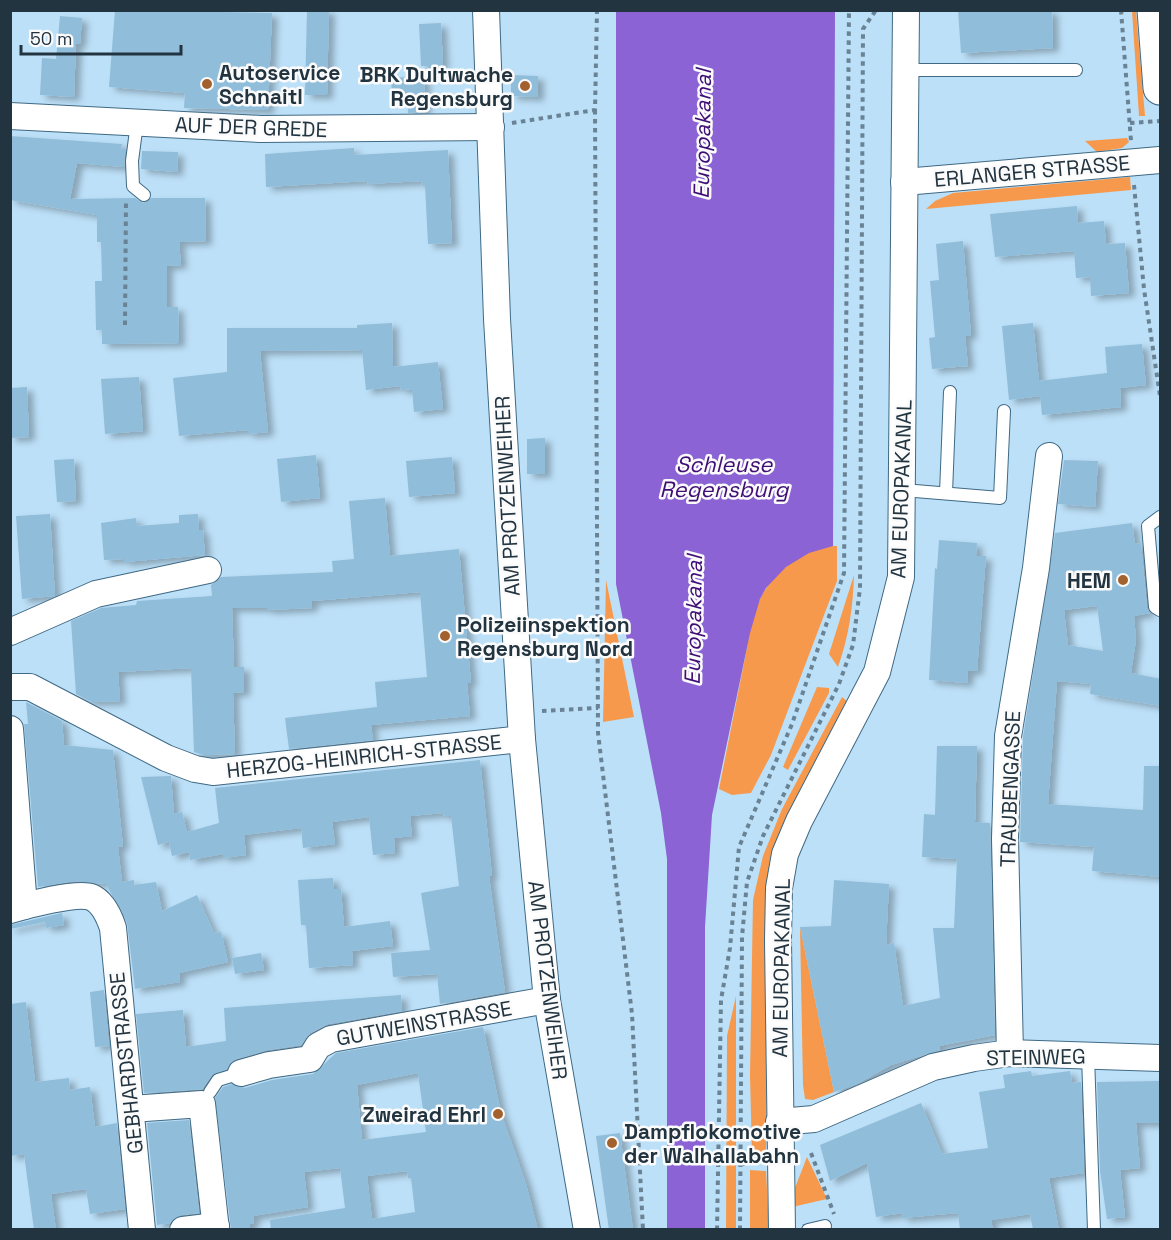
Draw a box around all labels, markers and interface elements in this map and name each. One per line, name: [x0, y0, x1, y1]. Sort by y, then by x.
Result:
scale bar: [21, 18, 182, 56]
text: 50 m: [30, 27, 72, 50]
place label: Autoservice Schnaitl: [219, 59, 340, 110]
place label: BRK Dultwache Regensburg: [359, 61, 513, 112]
water label: Europakanal: [687, 66, 717, 199]
marker: Autoservice Schnaitl: [200, 77, 214, 91]
marker: BRK Dultwache Regensburg: [518, 79, 532, 93]
street label: AUF DER GREDE: [174, 111, 328, 143]
street label: ERLANGER STRASSE: [933, 149, 1131, 193]
street label: AM PROTZENWEIHER: [488, 395, 526, 597]
street label: AM EUROPAKANAL: [884, 399, 918, 579]
water label: Schleuse Regensburg: [660, 450, 789, 503]
water label: Europakanal: [678, 552, 708, 685]
place label: HEM: [1067, 567, 1111, 594]
marker: HEM: [1116, 573, 1130, 587]
place label: Polizeiinspektion Regensburg Nord: [457, 611, 633, 662]
marker: Polizeiinspektion Regensburg Nord: [438, 629, 452, 643]
street label: TRAUBENGASSE: [994, 710, 1026, 868]
street label: HERZOG-HEINRICH-STRASSE: [225, 728, 503, 784]
street label: AM EUROPAKANAL: [766, 878, 796, 1058]
street label: AM PROTZENWEIHER: [522, 879, 574, 1081]
street label: GEBHARDSTRASSE: [103, 971, 149, 1155]
street label: GUTWEINSTRASSE: [334, 994, 514, 1052]
street label: STEINWEG: [986, 1043, 1086, 1071]
place label: Zweirad Ehrl: [363, 1101, 486, 1128]
marker: Zweirad Ehrl: [491, 1107, 505, 1121]
place label: Dampflokomotive der Walhallabahn: [624, 1118, 801, 1169]
marker: Dampflokomotive der Walhallabahn: [605, 1136, 619, 1150]

